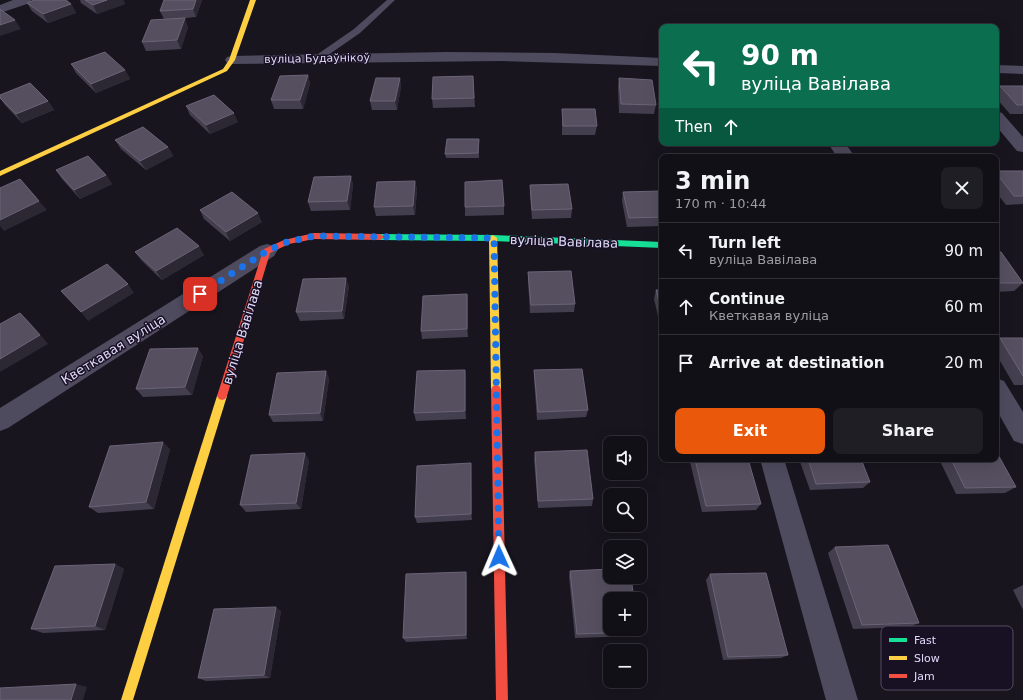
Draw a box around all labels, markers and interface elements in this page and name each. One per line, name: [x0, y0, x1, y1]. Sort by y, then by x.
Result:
text: 90 m: [741, 39, 819, 72]
icon: left: [675, 40, 727, 92]
street label: вуліца Будаўнікоў: [264, 51, 371, 66]
text: вуліца Вавілава: [741, 73, 891, 94]
icon: ahead: [720, 116, 742, 138]
text: Then: [675, 118, 712, 136]
text: 3 min: [675, 167, 750, 195]
button: close: [941, 167, 983, 209]
text: 170 m · 10:44: [675, 196, 766, 211]
street label: вуліца Вавілава: [510, 232, 618, 251]
text: Turn left: [709, 234, 781, 252]
icon: left: [675, 240, 697, 262]
text: 90 m: [945, 242, 983, 260]
text: вуліца Вавілава: [709, 252, 817, 267]
pin: [183, 277, 217, 311]
street label: вуліца Вавілава: [219, 278, 265, 386]
icon: arrive: [189, 283, 211, 305]
text: Continue: [709, 290, 785, 308]
icon: ahead: [675, 296, 697, 318]
text: 60 m: [945, 298, 983, 316]
text: Кветкавая вуліца: [709, 308, 829, 323]
street label: Кветкавая вуліца: [58, 311, 168, 388]
icon: arrive: [675, 352, 697, 374]
text: Arrive at destination: [709, 354, 884, 372]
text: 20 m: [945, 354, 983, 372]
button: Exit: [675, 408, 825, 454]
button: Share: [833, 408, 983, 454]
map controls: [603, 436, 647, 688]
button: sound: [603, 436, 647, 480]
button: search: [603, 488, 647, 532]
position arrow: [478, 536, 520, 578]
button: layers: [603, 540, 647, 584]
button: +: [603, 592, 647, 636]
legend: [881, 626, 1013, 690]
text: Fast: [914, 634, 937, 647]
button: −: [603, 644, 647, 688]
text: Slow: [914, 652, 940, 665]
text: Jam: [913, 670, 935, 683]

